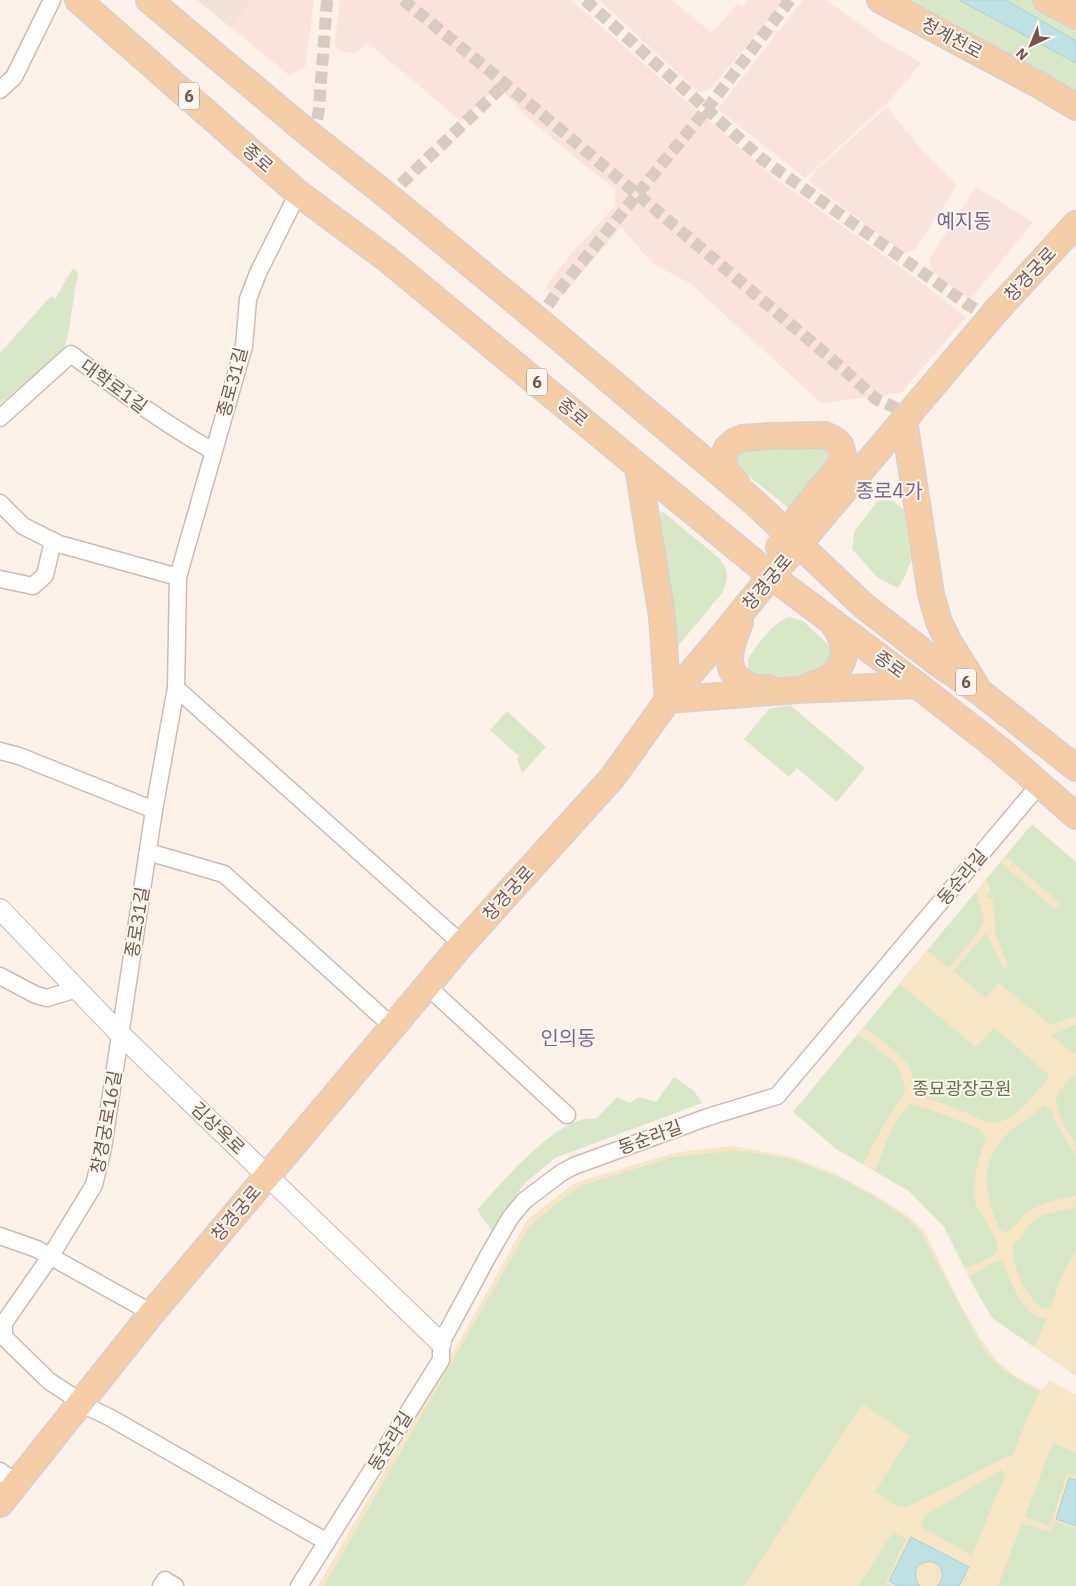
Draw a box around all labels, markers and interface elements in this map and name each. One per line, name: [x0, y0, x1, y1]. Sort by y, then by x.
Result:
street label: 청계천로: [917, 12, 987, 64]
north arrow: [1006, 20, 1056, 70]
text: N: [1012, 44, 1032, 64]
road number: 6: [179, 82, 199, 110]
street label: 종로: [238, 138, 278, 178]
district label: 예지동: [936, 207, 992, 234]
street label: 창경궁로: [999, 242, 1061, 306]
street label: 종로31길: [212, 345, 252, 419]
street label: 대학로1길: [76, 354, 152, 418]
road number: 6: [527, 368, 547, 396]
street label: 종로: [553, 393, 593, 431]
district label: 종로4가: [855, 477, 923, 504]
street label: 창경궁로: [737, 549, 797, 615]
street label: 종로: [870, 645, 910, 683]
road number: 6: [956, 669, 976, 696]
street label: 동순라길: [932, 844, 992, 910]
street label: 창경궁로: [477, 861, 539, 925]
street label: 종로31길: [120, 885, 154, 959]
district label: 인의동: [540, 1024, 596, 1051]
street label: 창경궁로16길: [86, 1069, 126, 1175]
park label: 종묘광장공원: [912, 1077, 1012, 1100]
street label: 김상옥로: [186, 1097, 250, 1159]
street label: 동순라길: [615, 1115, 685, 1159]
street label: 창경궁로: [206, 1180, 266, 1246]
street label: 동순라길: [363, 1407, 417, 1475]

